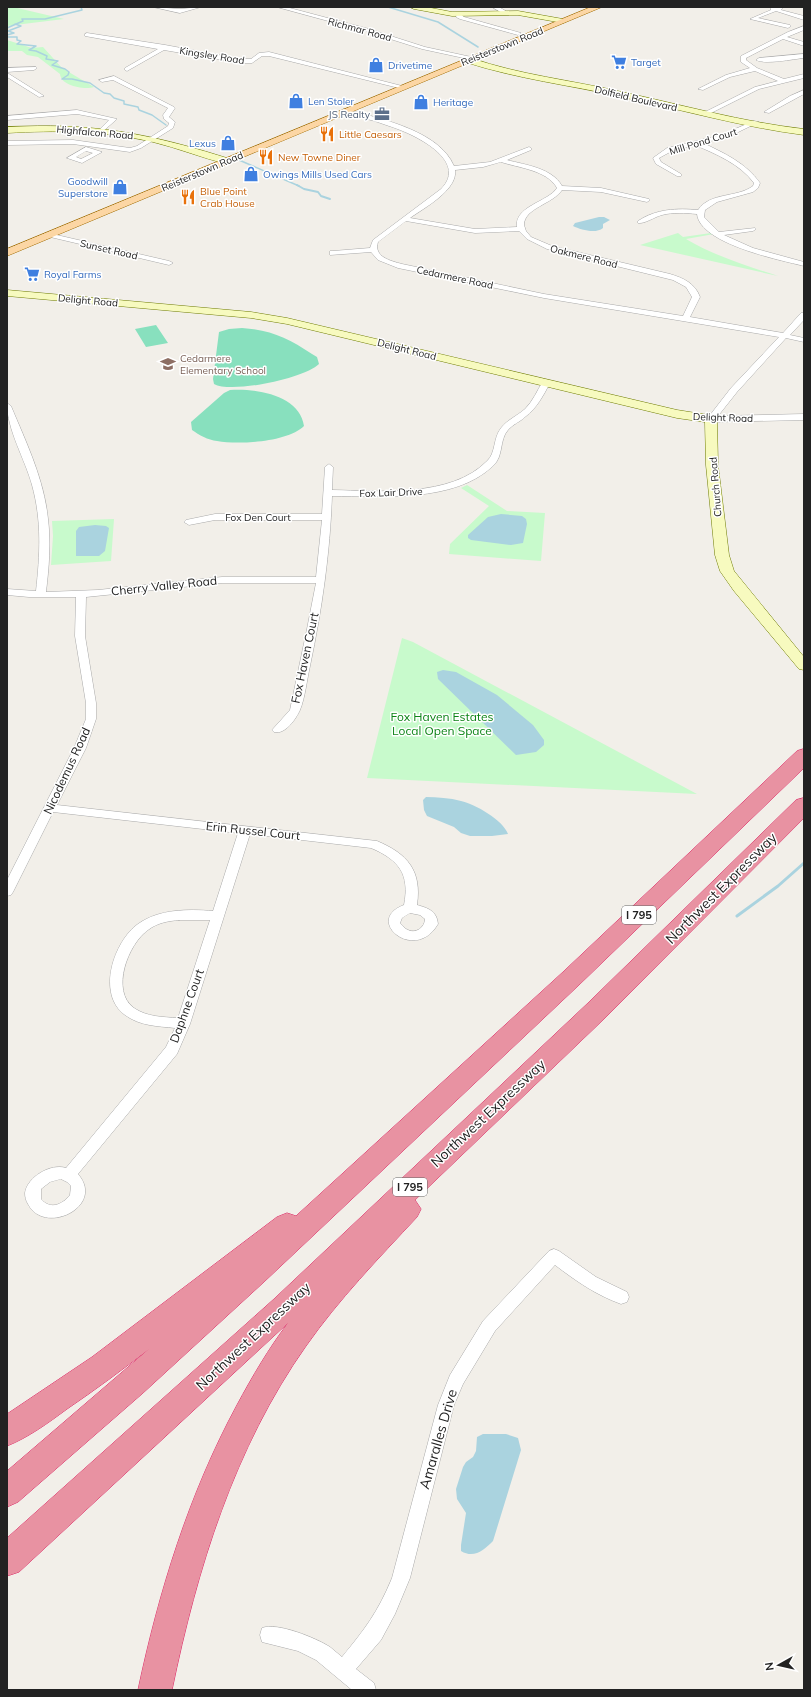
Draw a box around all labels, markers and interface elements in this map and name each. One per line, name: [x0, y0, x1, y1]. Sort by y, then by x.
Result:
street label: Richmar Road: [326, 15, 393, 44]
street label: Reisterstown Road: [459, 24, 545, 69]
street label: Kingsley Road: [178, 44, 245, 67]
supermarket icon: Target: [610, 53, 628, 71]
shop icon: Drivetime: [367, 56, 385, 74]
place label: Target: [631, 56, 661, 69]
place label: Drivetime: [388, 59, 432, 72]
street label: Dolfield Boulevard: [593, 83, 679, 114]
shop icon: Len Stoler: [287, 92, 305, 110]
shop icon: Heritage: [412, 93, 430, 111]
place label: Len Stoler: [308, 95, 355, 108]
place label: Heritage: [433, 96, 473, 109]
office icon: JS Realty: [373, 105, 391, 123]
place label: JS Realty: [328, 108, 371, 121]
street label: Highfalcon Road: [56, 123, 134, 142]
restaurant icon: Little Caesars: [318, 125, 336, 143]
street label: Mill Pond Court: [668, 125, 739, 158]
place label: Little Caesars: [339, 128, 402, 141]
shop icon: Lexus: [219, 134, 237, 152]
place label: Lexus: [189, 137, 216, 150]
street label: Reisterstown Road: [159, 148, 245, 195]
restaurant icon: New Towne Diner: [257, 148, 275, 166]
place label: New Towne Diner: [278, 151, 361, 164]
shop icon: Owings Mills Used Cars: [242, 165, 260, 183]
place label: Owings Mills Used Cars: [263, 168, 372, 181]
place label: Goodwill Superstore: [58, 175, 108, 200]
shop icon: Goodwill Superstore: [111, 178, 129, 196]
place label: Blue Point Crab House: [200, 185, 255, 210]
restaurant icon: Blue Point Crab House: [179, 188, 197, 206]
street label: Sunset Road: [79, 237, 139, 262]
street label: Oakmere Road: [549, 242, 619, 271]
street label: Cedarmere Road: [415, 263, 494, 292]
supermarket icon: Royal Farms: [23, 265, 41, 283]
place label: Royal Farms: [44, 268, 101, 281]
street label: Delight Road: [57, 291, 119, 310]
street label: Delight Road: [376, 336, 438, 363]
place label: Cedarmere Elementary School: [180, 352, 266, 377]
school or university icon: Cedarmere Elementary School: [159, 355, 177, 373]
street label: Delight Road: [693, 410, 753, 425]
street label: Church Road: [706, 457, 725, 517]
street label: Fox Lair Drive: [359, 485, 423, 500]
street label: Fox Den Court: [225, 511, 291, 524]
street label: Cherry Valley Road: [110, 572, 218, 599]
street label: Fox Haven Court: [288, 611, 321, 705]
park label: Fox Haven Estates Local Open Space: [391, 709, 494, 738]
street label: Nicodemus Road: [40, 725, 93, 817]
street label: Erin Russel Court: [205, 818, 301, 843]
street label: Northwest Expressway: [661, 828, 781, 948]
road number: I 795: [622, 906, 656, 924]
street label: Daphne Court: [166, 967, 207, 1045]
street label: Northwest Expressway: [427, 1055, 550, 1171]
road number: I 795: [393, 1178, 427, 1196]
street label: Northwest Expressway: [192, 1278, 315, 1394]
street label: Amaralles Drive: [415, 1387, 461, 1491]
north arrow: [759, 1645, 799, 1685]
text: N: [762, 1661, 777, 1671]

